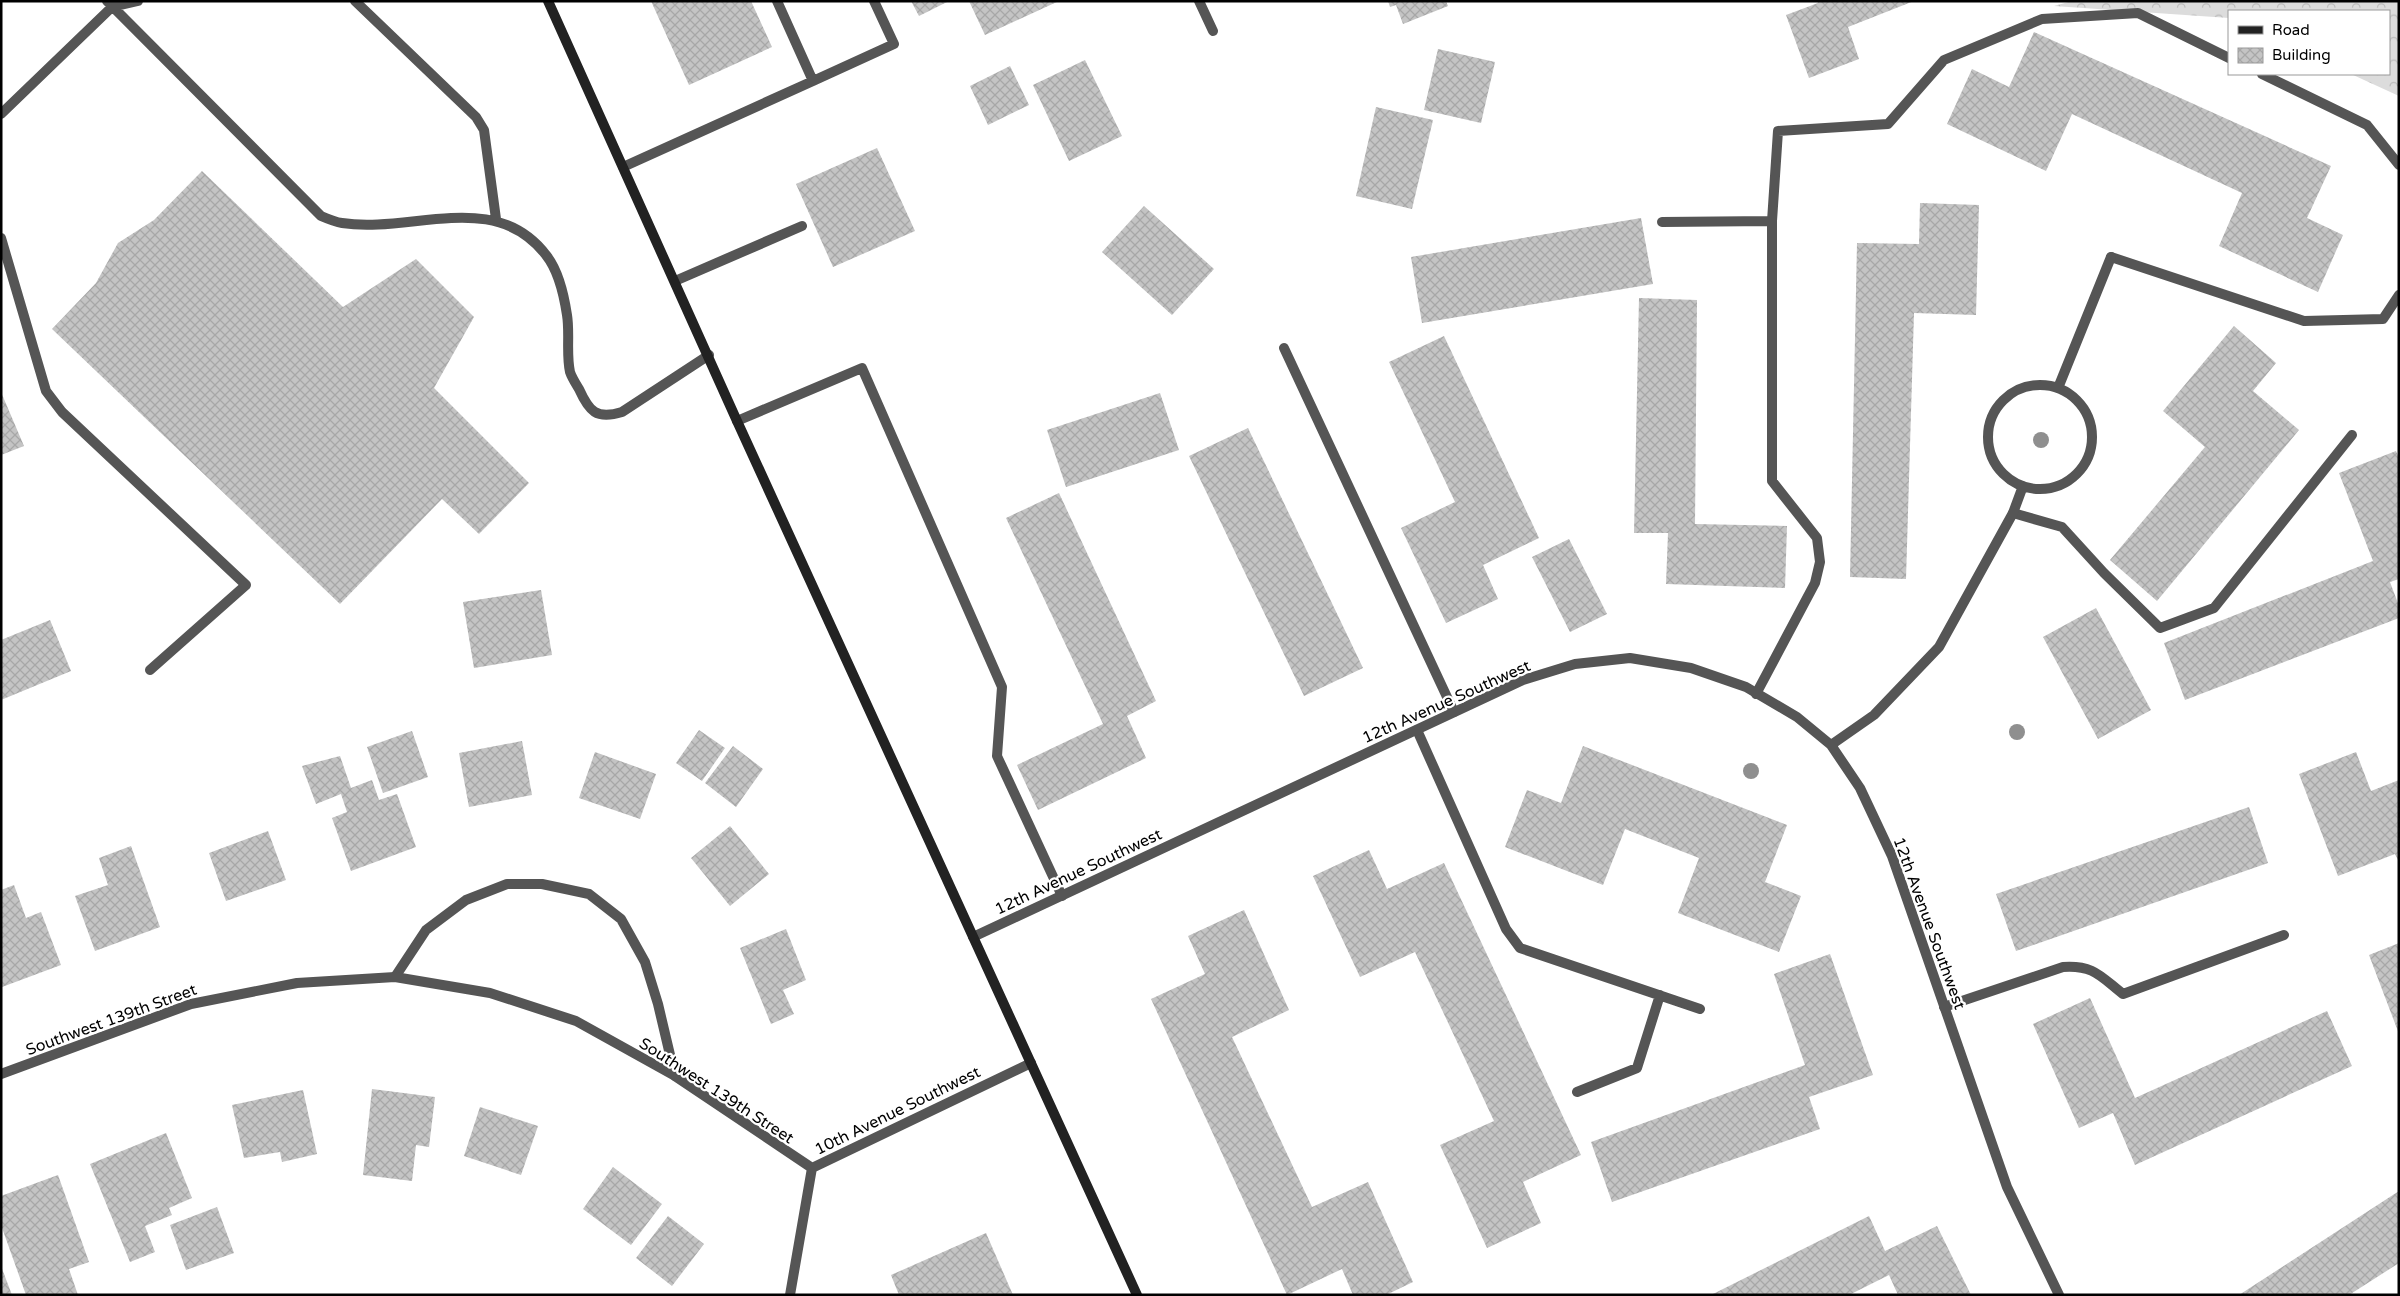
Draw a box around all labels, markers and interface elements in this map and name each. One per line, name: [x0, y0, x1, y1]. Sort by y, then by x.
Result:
legend: [2228, 10, 2390, 75]
text: Road: [2272, 21, 2310, 39]
text: Building: [2272, 46, 2331, 64]
street label: 12th Avenue Southwest: [1359, 656, 1534, 748]
street label: 12th Avenue Southwest: [992, 824, 1165, 919]
street label: 12th Avenue Southwest: [1889, 834, 1970, 1012]
street label: Southwest 139th Street: [23, 980, 200, 1060]
street label: Southwest 139th Street: [635, 1033, 798, 1148]
street label: 10th Avenue Southwest: [811, 1062, 984, 1160]

